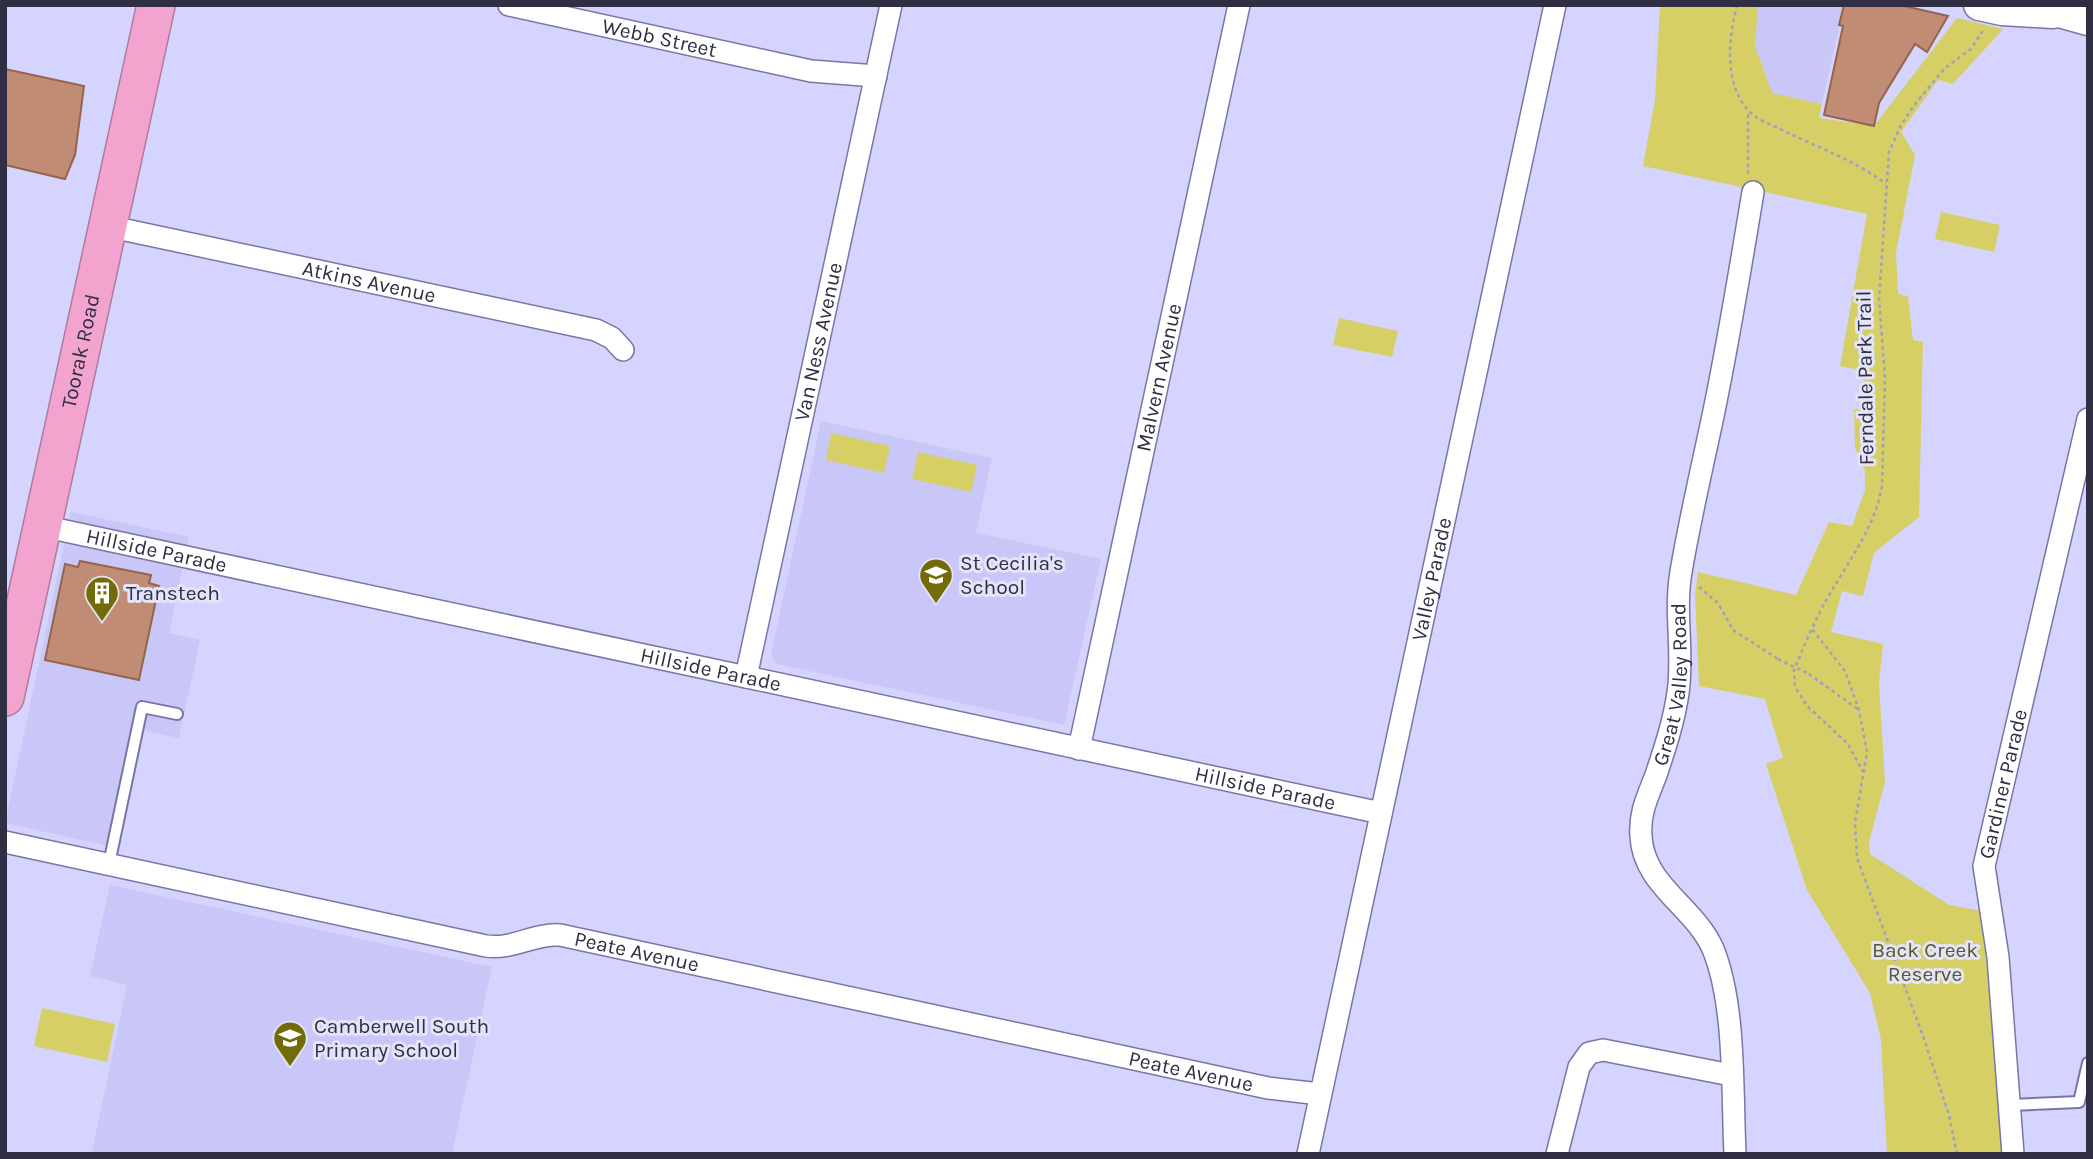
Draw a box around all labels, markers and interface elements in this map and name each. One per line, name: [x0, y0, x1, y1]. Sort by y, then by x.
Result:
street label: Webb Street: [600, 14, 719, 62]
street label: Atkins Avenue: [300, 256, 438, 308]
street label: Van Ness Avenue: [790, 260, 847, 423]
street label: Ferndale Park Trail: [1851, 290, 1879, 466]
street label: Toorak Road: [56, 292, 105, 410]
street label: Malvern Avenue: [1131, 301, 1187, 454]
street label: Valley Parade: [1407, 515, 1457, 643]
street label: Hillside Parade: [84, 524, 229, 577]
place label: St Cecilia's School: [960, 551, 1064, 599]
school or university icon: St Cecilia's School: [917, 556, 955, 605]
building icon: Transtech: [83, 574, 121, 623]
place label: Transtech: [126, 581, 220, 605]
street label: Great Valley Road: [1648, 603, 1692, 769]
street label: Hillside Parade: [638, 643, 783, 696]
street label: Gardiner Parade: [1974, 707, 2032, 861]
street label: Hillside Parade: [1193, 761, 1338, 815]
street label: Peate Avenue: [572, 926, 701, 977]
park label: Back Creek Reserve: [1872, 938, 1978, 986]
place label: Camberwell South Primary School: [314, 1014, 489, 1062]
school or university icon: Camberwell South Primary School: [271, 1019, 309, 1068]
street label: Peate Avenue: [1126, 1046, 1256, 1096]

